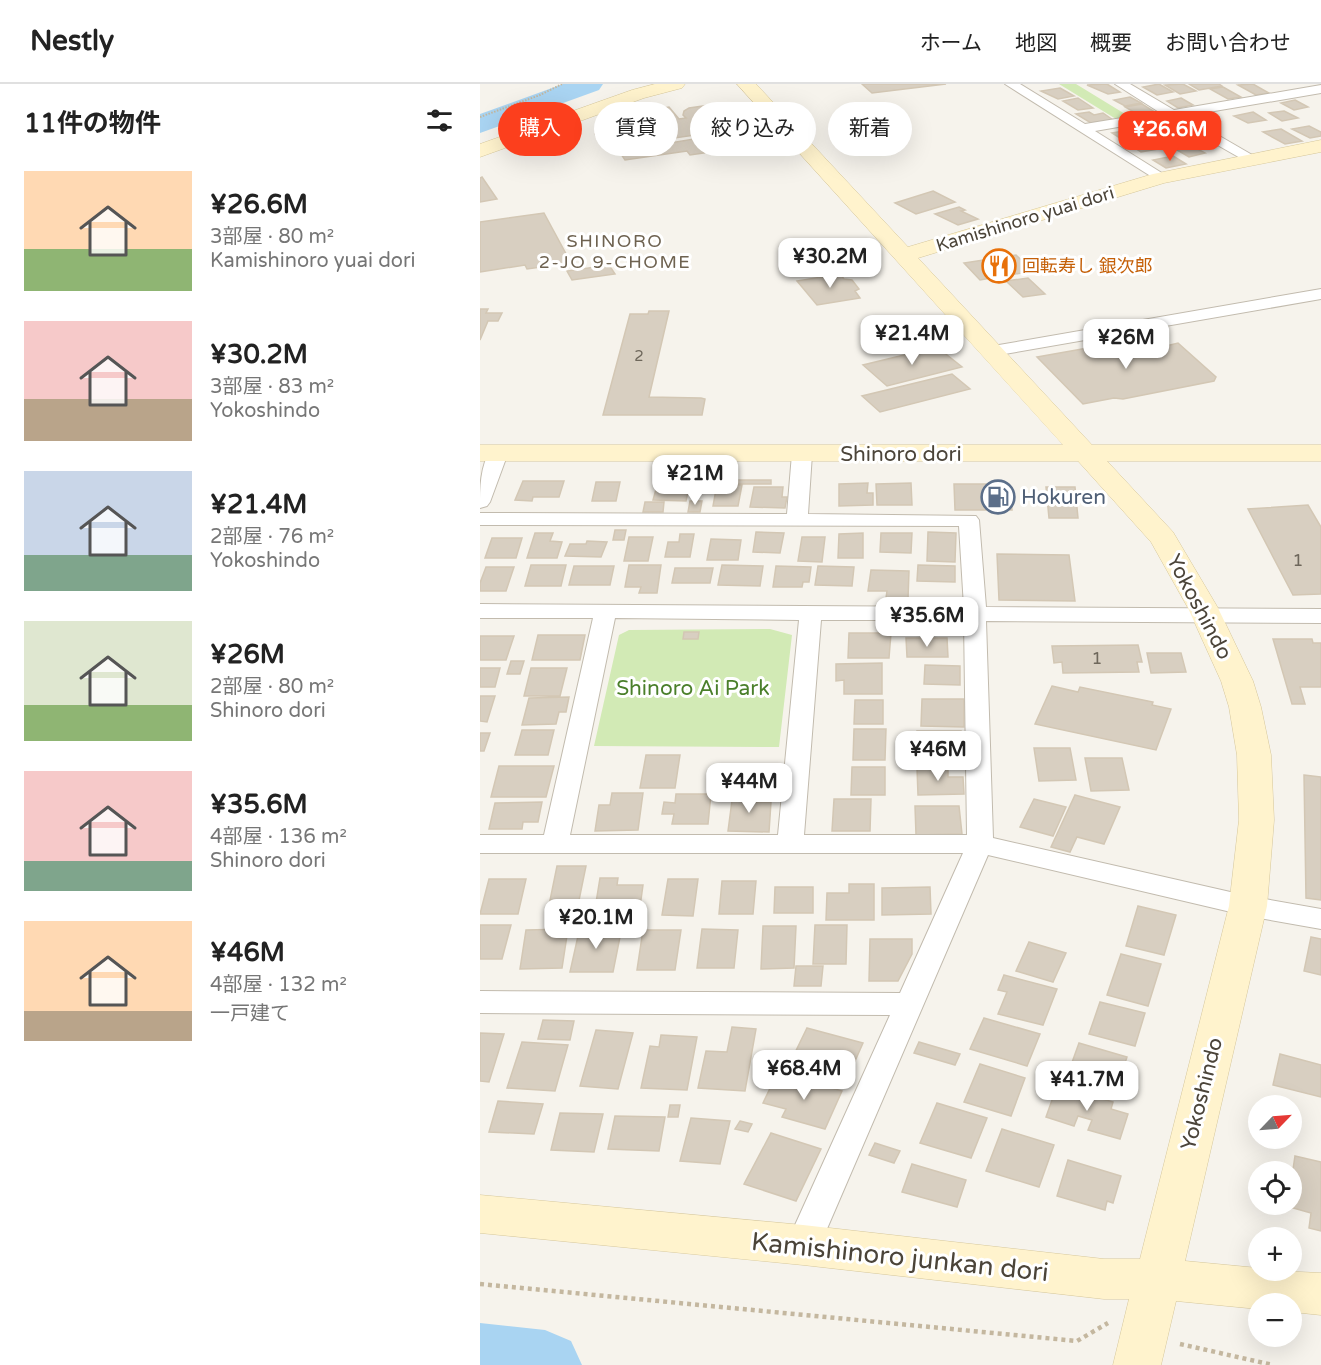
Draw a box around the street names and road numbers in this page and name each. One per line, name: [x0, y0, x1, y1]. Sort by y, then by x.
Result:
street label: Kamishinoro yuai dori: [933, 181, 1117, 257]
street label: Shinoro dori: [840, 442, 962, 467]
street label: Yokoshindo: [1161, 550, 1237, 664]
street label: Yokoshindo: [1176, 1035, 1228, 1153]
street label: Kamishinoro junkan dori: [750, 1226, 1050, 1288]

